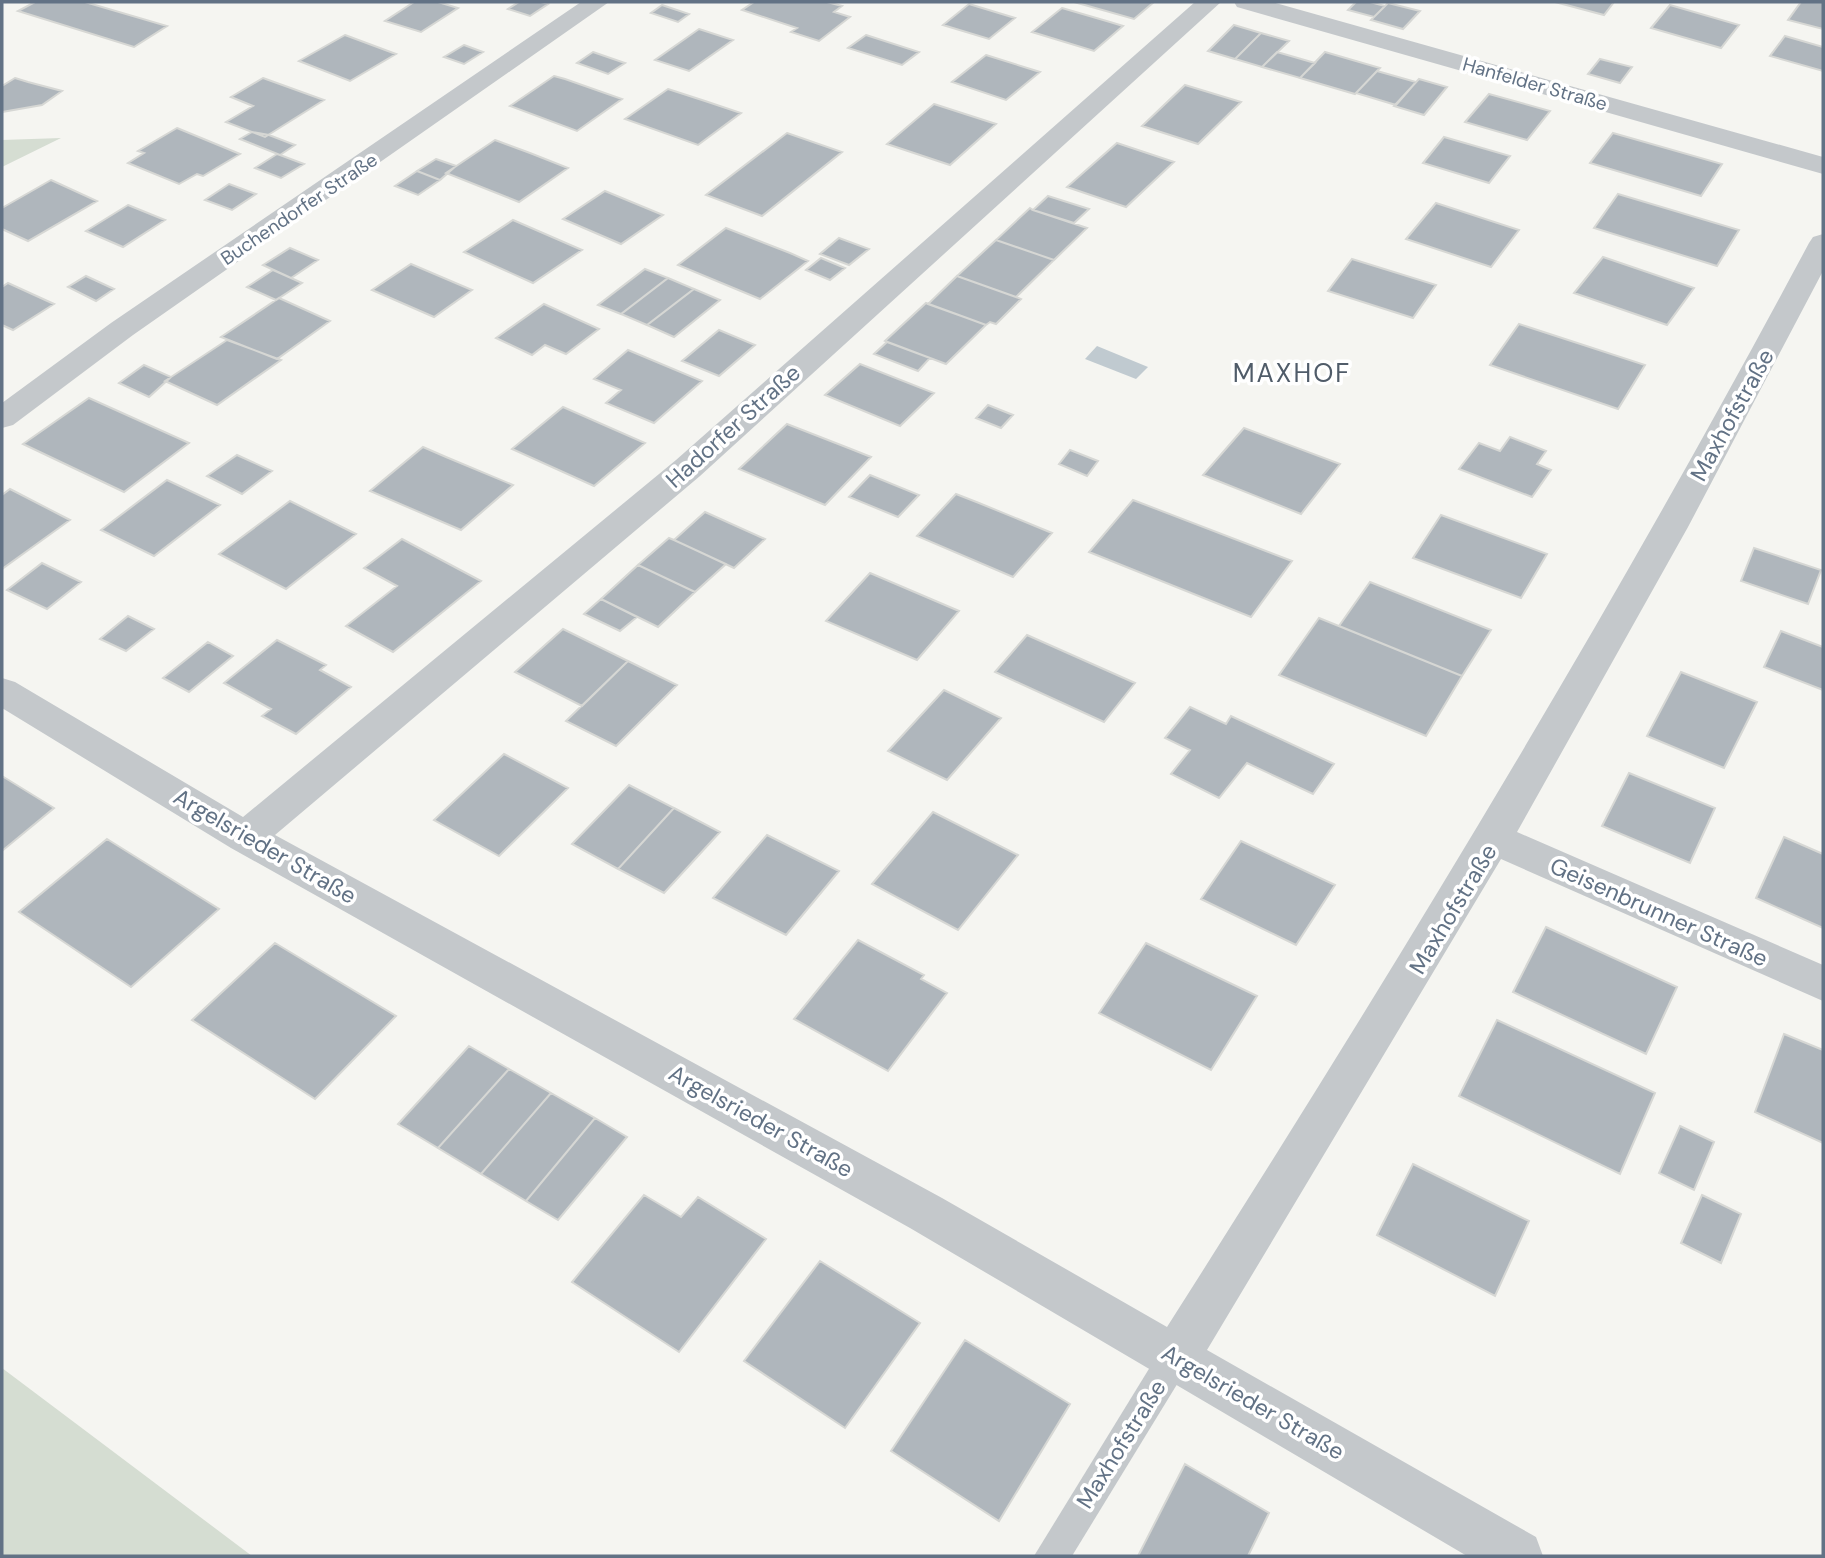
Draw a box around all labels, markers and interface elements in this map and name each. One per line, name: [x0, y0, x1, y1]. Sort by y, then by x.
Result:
street label: Hanfelder Straße: [1460, 51, 1610, 117]
street label: Buchendorfer Straße: [216, 147, 382, 271]
street label: Maxhofstraße: [1683, 344, 1781, 486]
district label: MAXHOF: [1233, 356, 1351, 390]
street label: Hadorfer Straße: [659, 358, 807, 494]
street label: Argelsrieder Straße: [168, 781, 362, 911]
street label: Maxhofstraße: [1402, 838, 1504, 980]
street label: Geisenbrunner Straße: [1545, 850, 1773, 974]
street label: Argelsrieder Straße: [664, 1058, 858, 1184]
street label: Argelsrieder Straße: [1156, 1337, 1350, 1467]
street label: Maxhofstraße: [1069, 1374, 1173, 1514]

